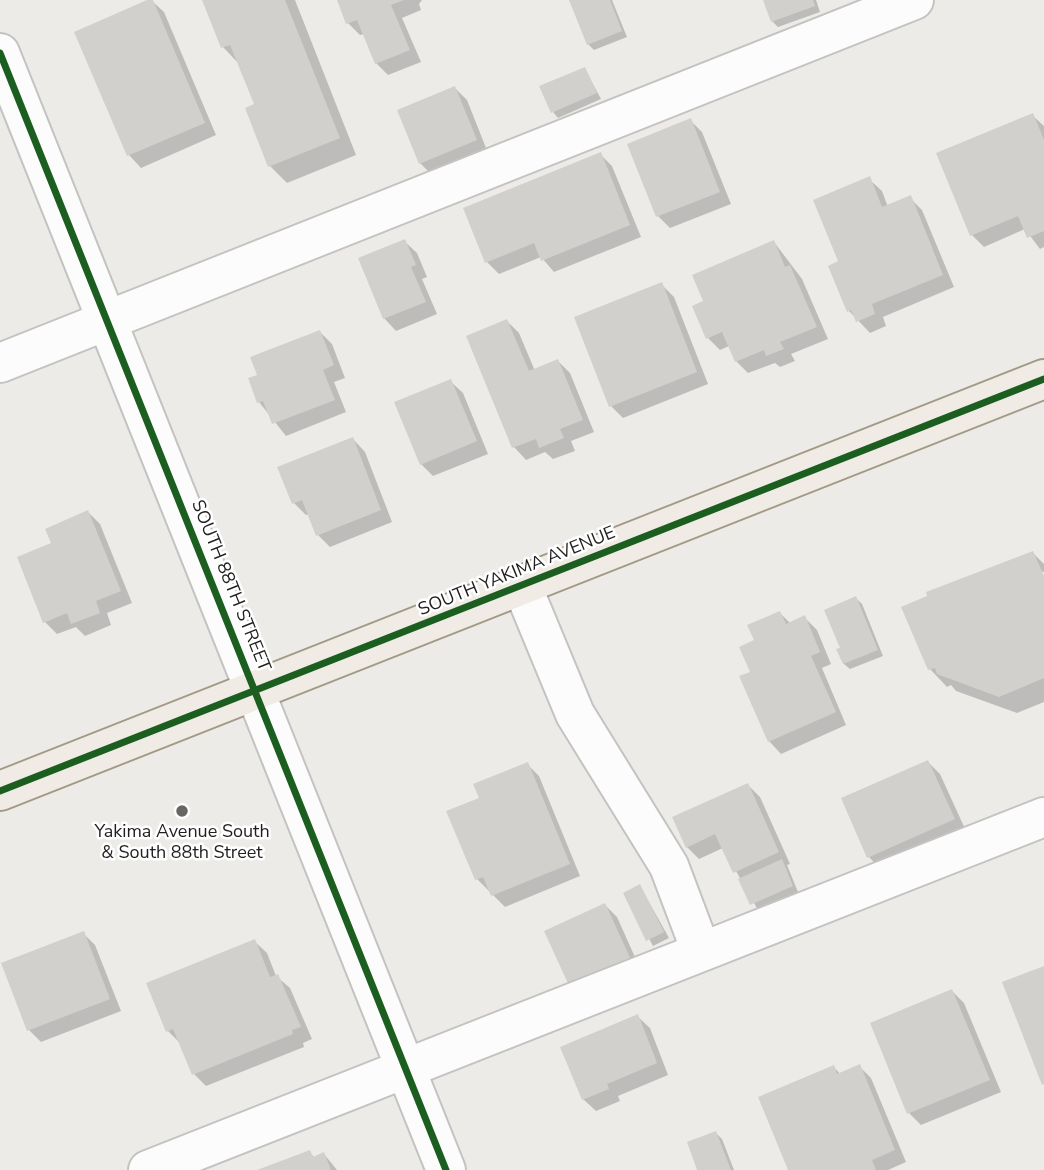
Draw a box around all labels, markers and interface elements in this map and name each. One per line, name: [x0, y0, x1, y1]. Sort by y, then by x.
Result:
street label: SOUTH 88TH STREET: [186, 497, 274, 675]
street label: SOUTH YAKIMA AVENUE: [415, 523, 619, 621]
marker: Yakima Avenue South & South 88th Street: [174, 803, 190, 819]
place label: Yakima Avenue South & South 88th Street: [94, 822, 270, 864]

